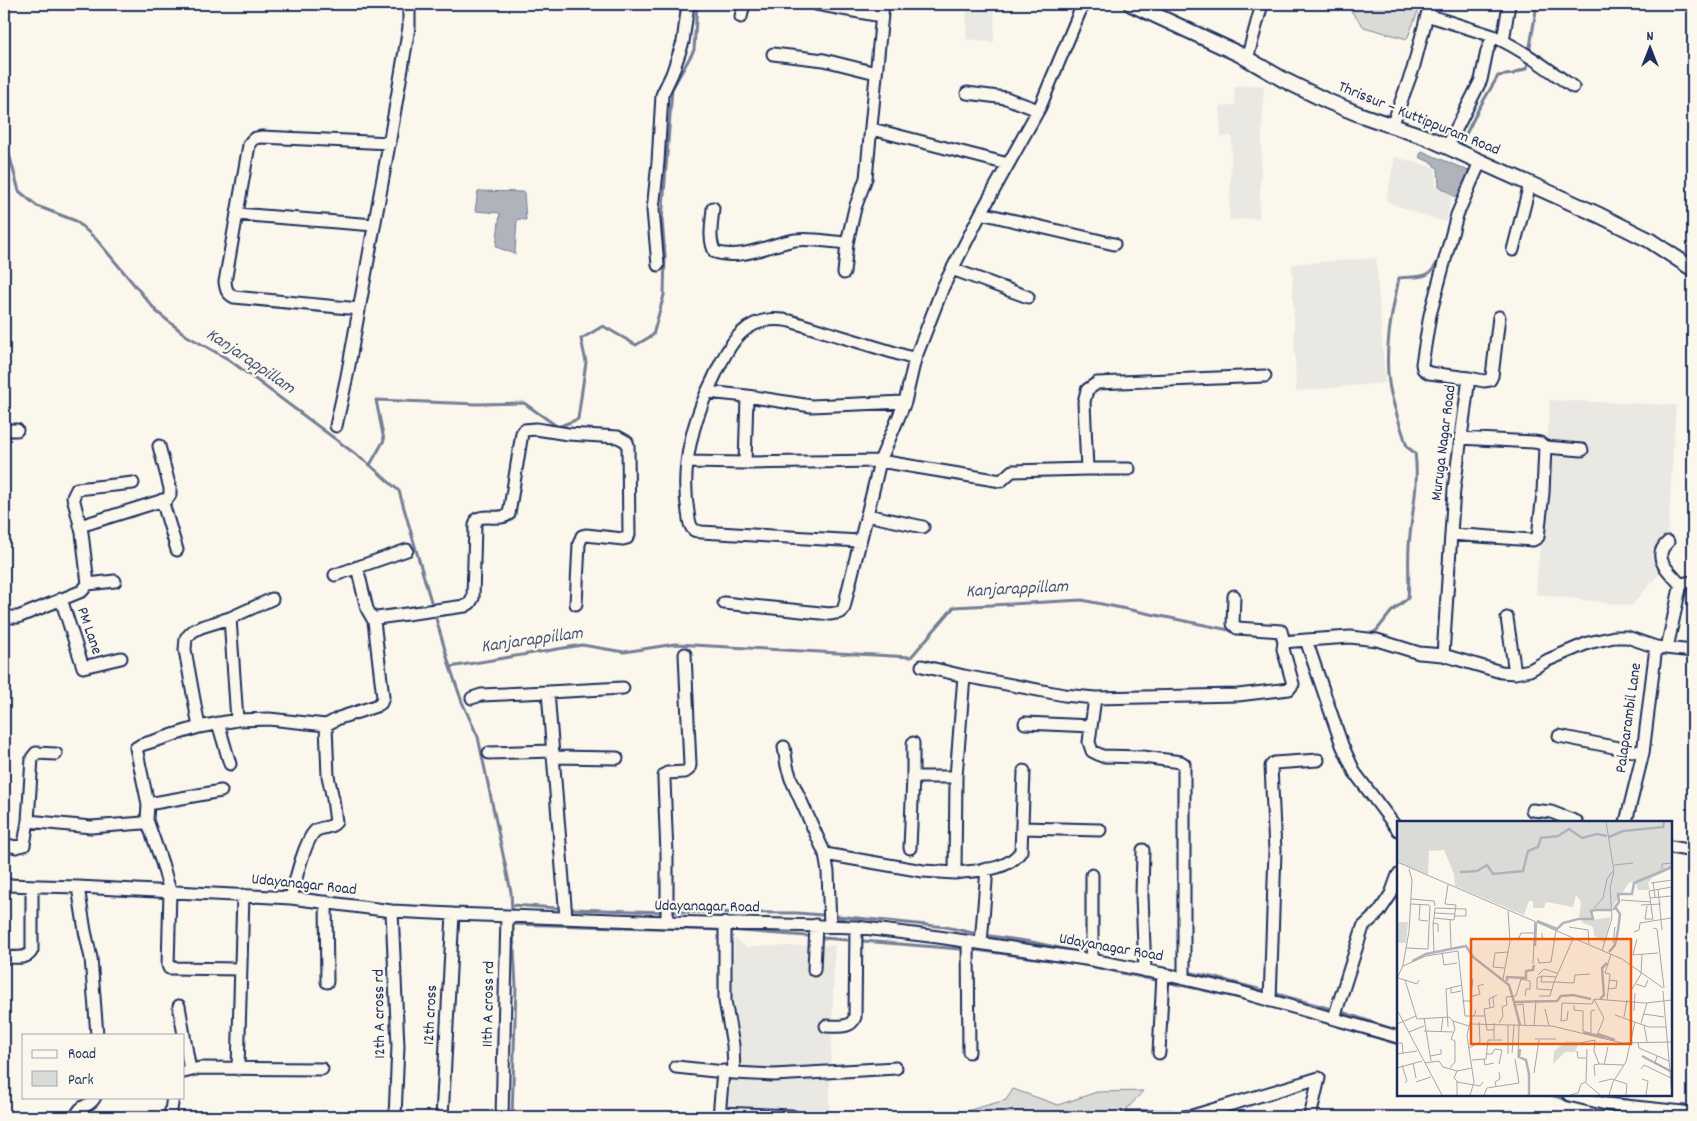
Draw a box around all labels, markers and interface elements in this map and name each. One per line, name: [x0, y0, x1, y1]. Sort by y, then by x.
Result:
north arrow: [1624, 22, 1674, 72]
text: N: [1647, 27, 1654, 47]
street label: Thrissur – Kuttippuram Road: [1335, 76, 1503, 162]
water label: Kanjarappillam: [200, 323, 300, 401]
street label: Muruga Nagar Road: [1425, 384, 1463, 502]
water label: Kanjarappillam: [965, 575, 1070, 605]
street label: PM Lane: [70, 604, 108, 658]
water label: Kanjarappillam: [479, 621, 585, 661]
street label: Palaparambil Lane: [1610, 661, 1648, 775]
inset map: [1397, 821, 1672, 1096]
street label: Udayanagar Road: [250, 868, 358, 902]
street label: Udayanagar Road: [654, 895, 760, 919]
street label: Udayanagar Road: [1057, 928, 1165, 968]
street label: 11th A cross rd: [477, 961, 501, 1047]
street label: 12th A cross rd: [368, 969, 392, 1059]
street label: 12th cross: [418, 984, 444, 1046]
legend: [22, 1034, 185, 1098]
text: Road: [68, 1044, 96, 1066]
text: Park: [68, 1070, 94, 1092]

